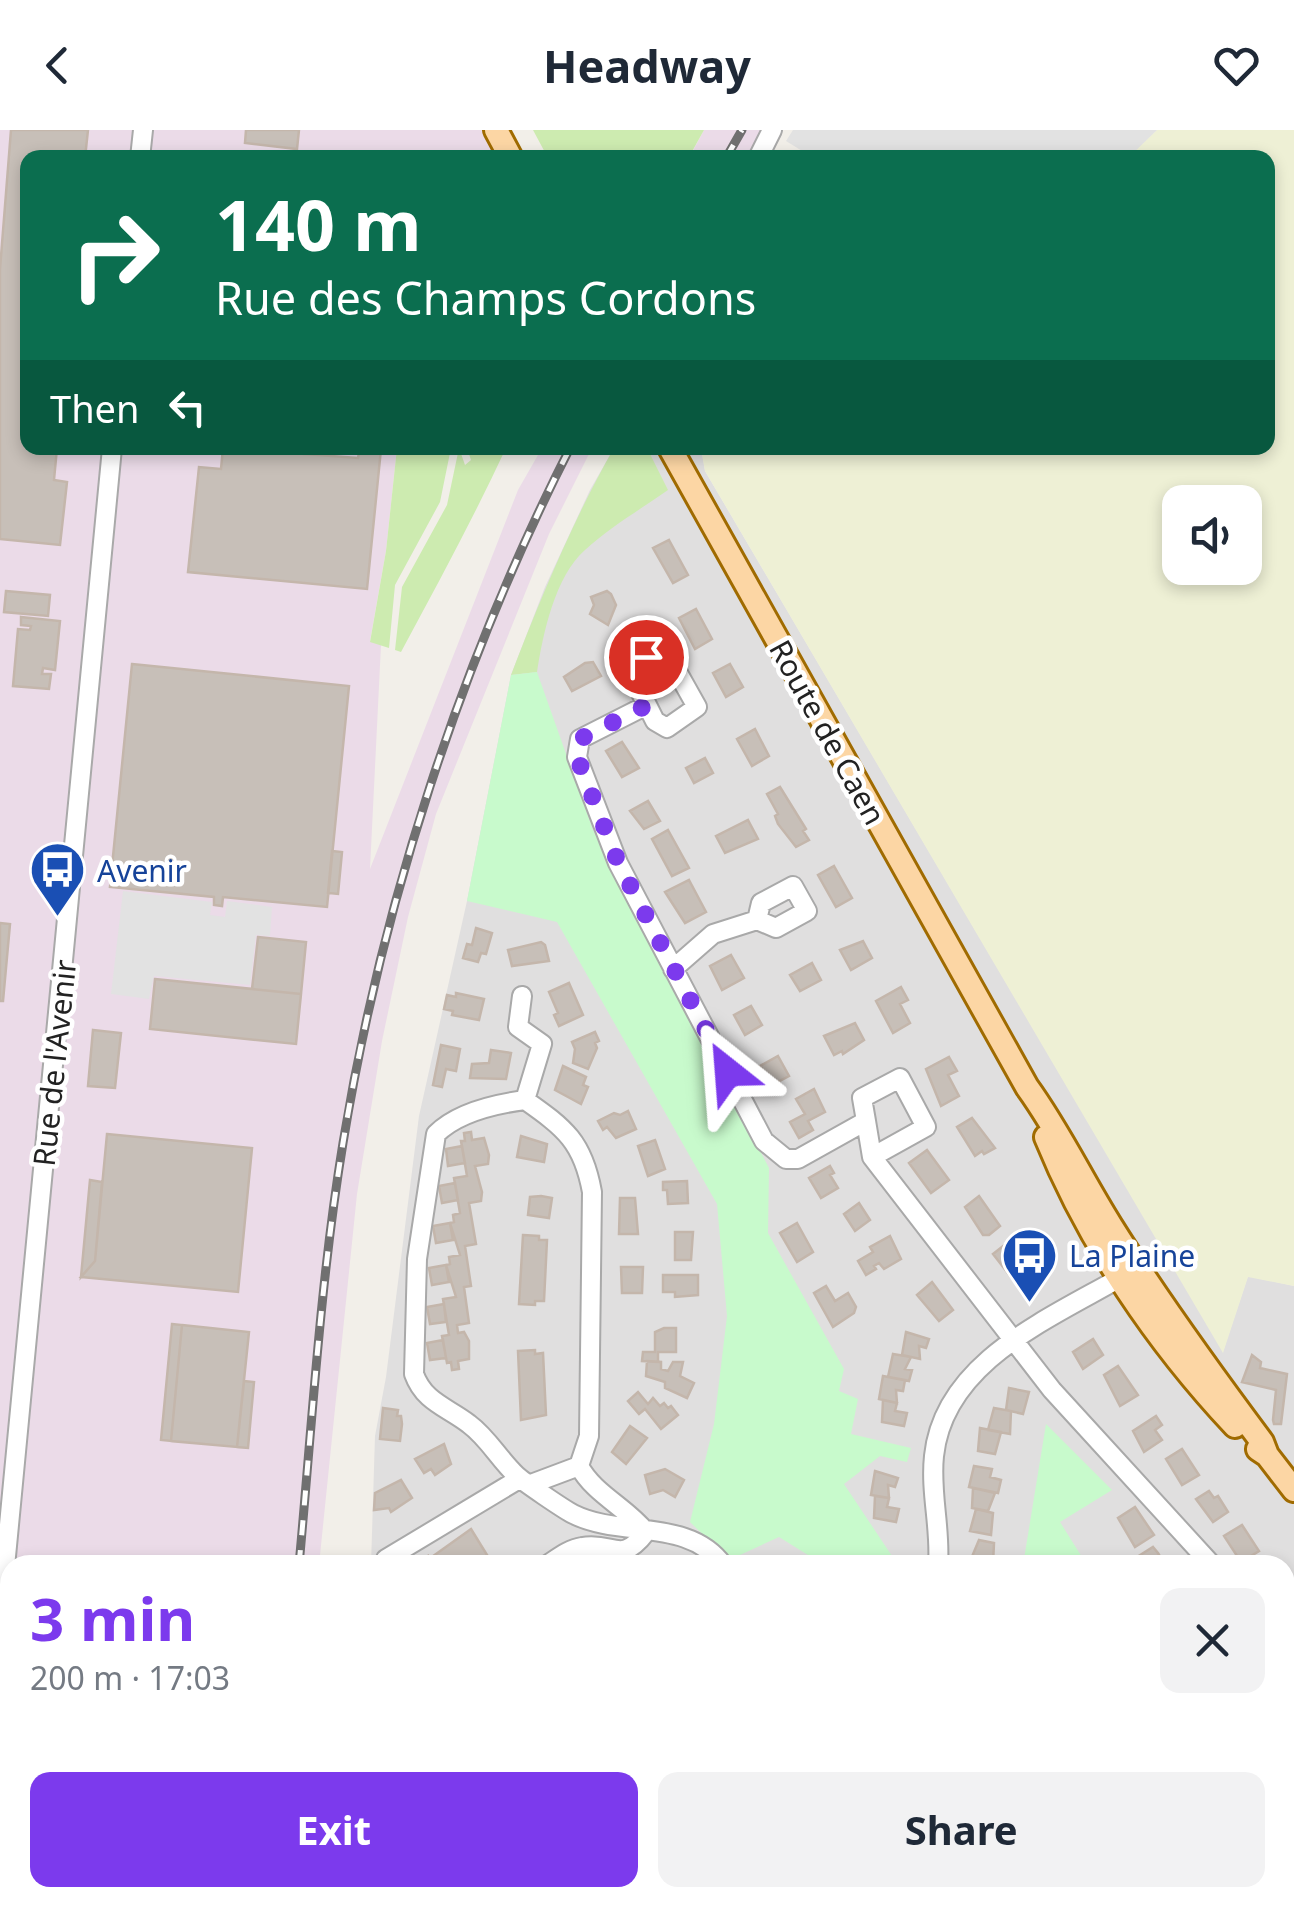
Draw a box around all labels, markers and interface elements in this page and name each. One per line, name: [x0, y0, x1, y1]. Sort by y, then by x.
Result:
text: Headway: [543, 35, 751, 96]
icon: back: [30, 38, 85, 93]
icon: heart: [1209, 38, 1264, 93]
text: 140 m: [215, 176, 422, 272]
icon: right: [50, 190, 180, 320]
text: Rue des Champs Cordons: [215, 267, 756, 328]
icon: left: [160, 380, 215, 435]
text: Then: [50, 382, 140, 434]
map controls: [1162, 485, 1262, 585]
button: sound: [1162, 485, 1262, 585]
pin: [604, 615, 689, 700]
icon: arrive: [619, 630, 674, 685]
street label: Route de Caen: [760, 632, 896, 832]
bus stop icon: Avenir: [28, 840, 88, 919]
place label: Avenir: [97, 850, 187, 891]
street label: Rue de l'Avenir: [23, 958, 85, 1168]
position arrow: [676, 1020, 780, 1124]
bus stop icon: La Plaine: [1000, 1225, 1060, 1304]
place label: La Plaine: [1069, 1235, 1195, 1276]
text: 3 min: [30, 1577, 195, 1659]
button: close: [1160, 1588, 1265, 1693]
text: 200 m · 17:03: [30, 1656, 230, 1699]
button: Exit: [30, 1772, 638, 1887]
button: Share: [658, 1772, 1265, 1887]

